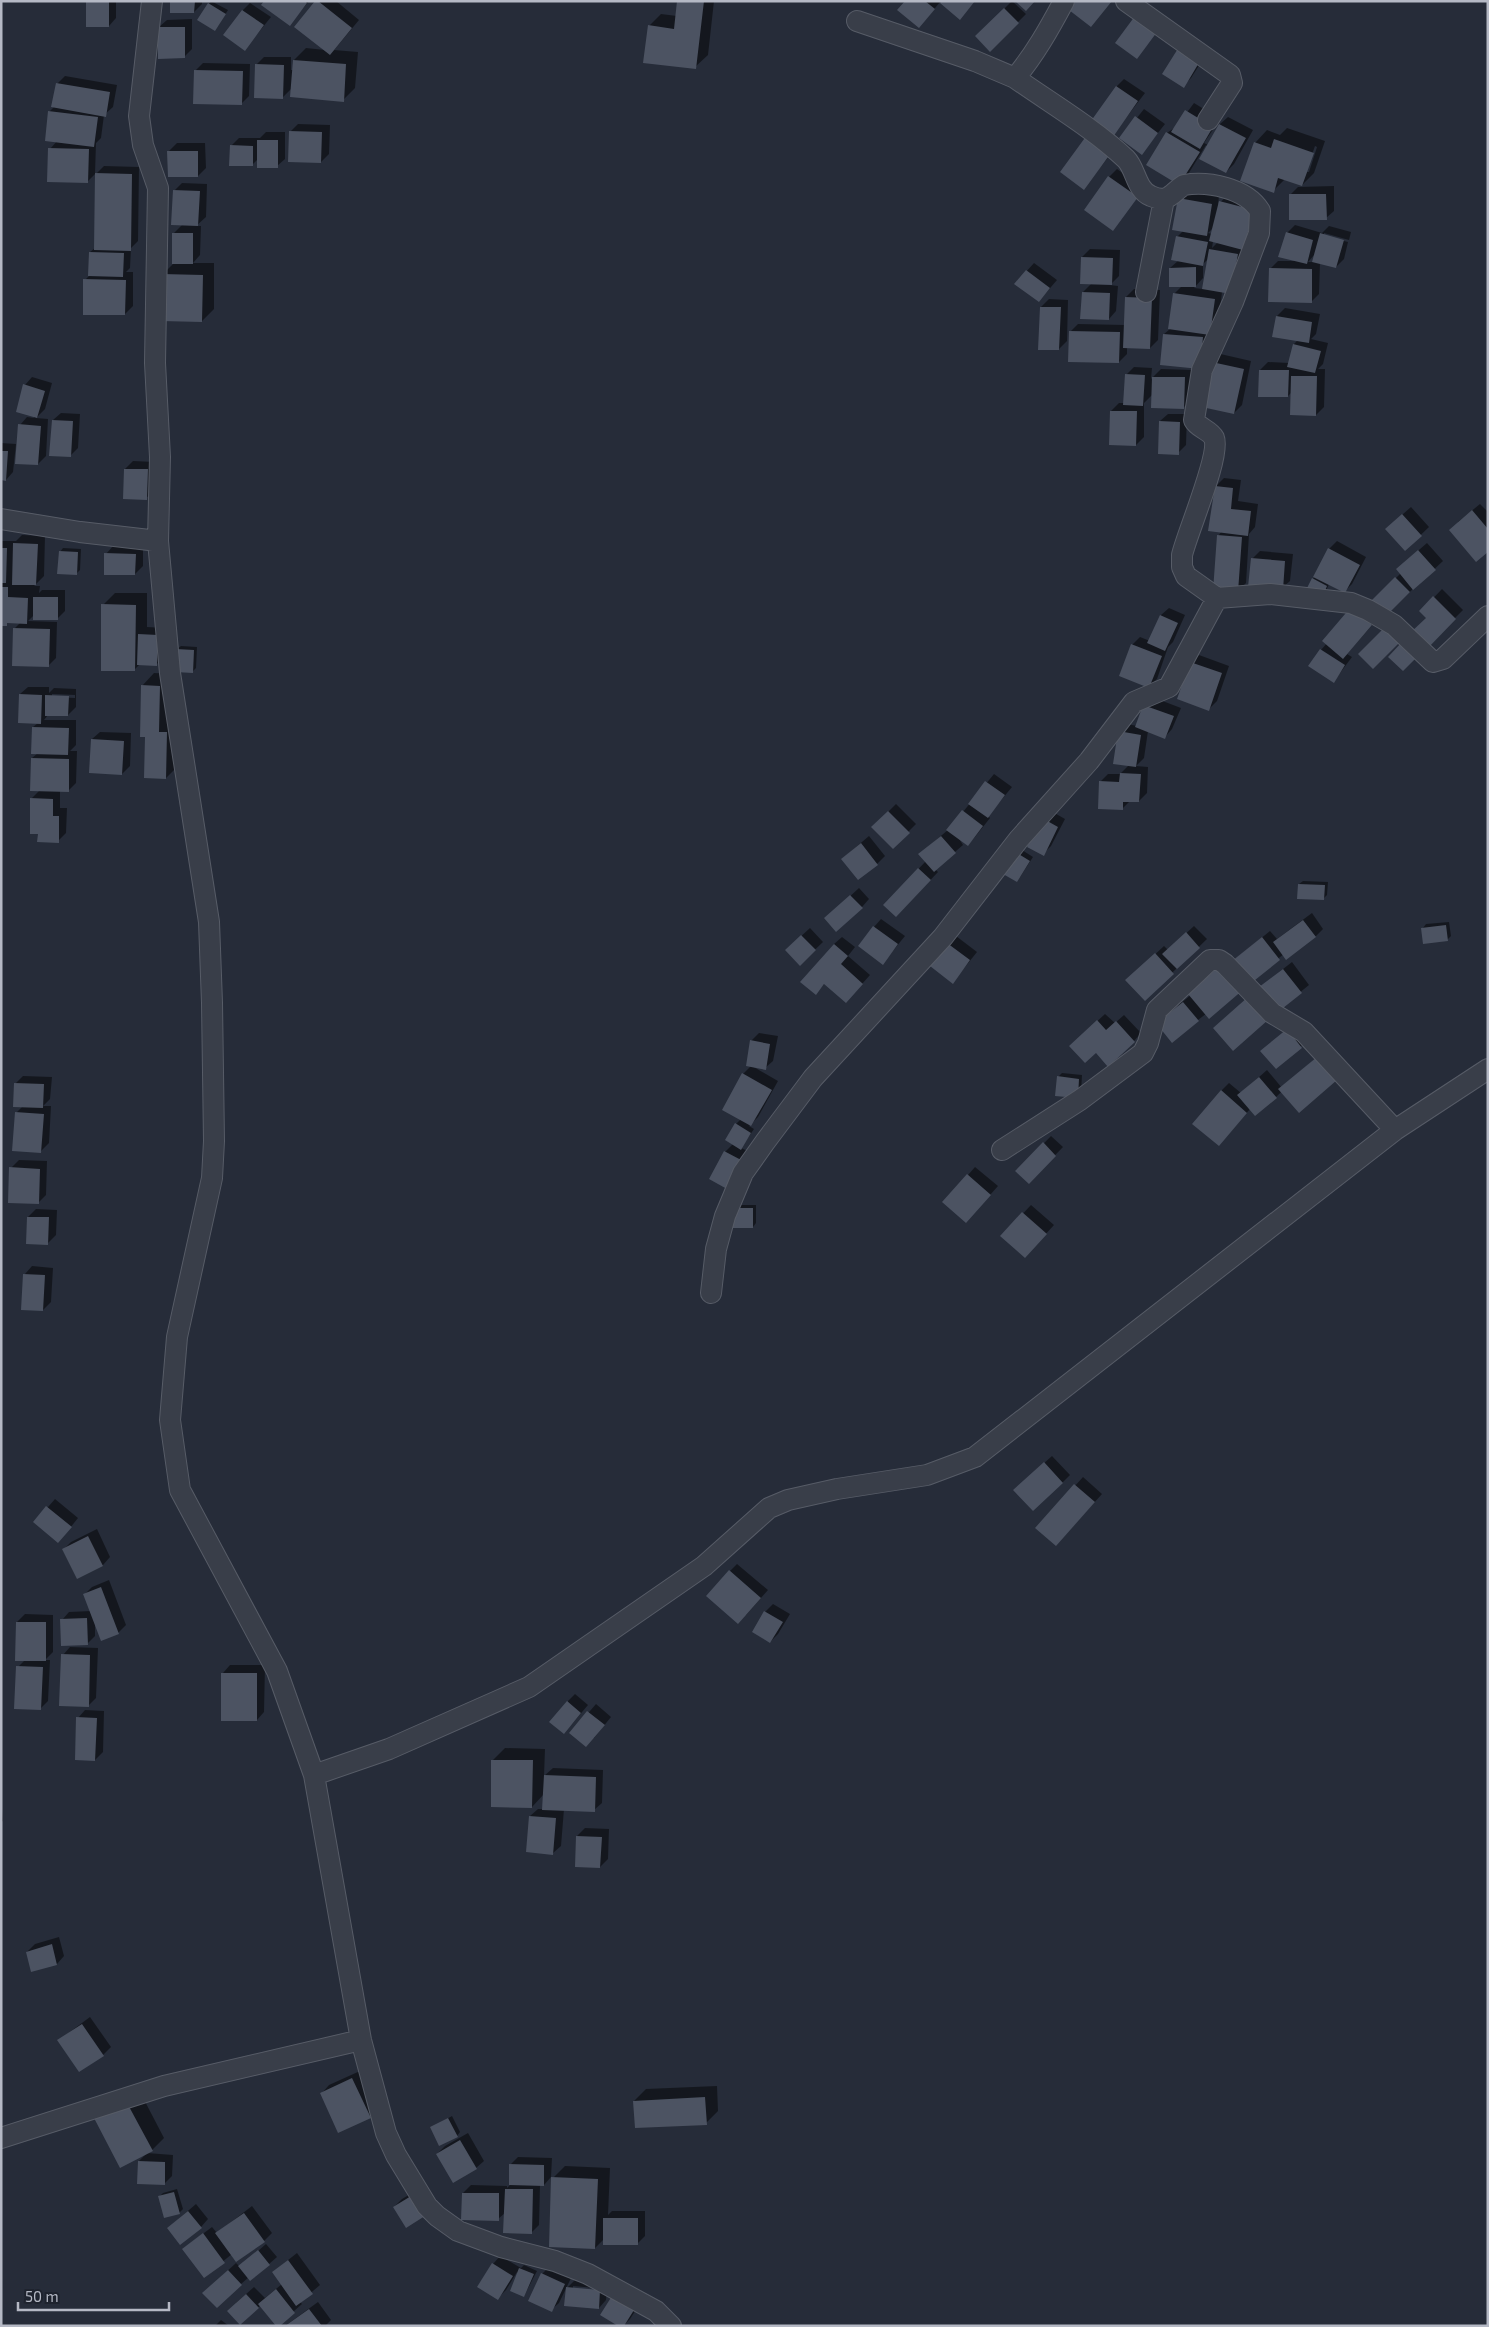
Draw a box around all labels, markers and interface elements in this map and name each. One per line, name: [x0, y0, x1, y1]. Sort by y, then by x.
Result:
scale bar: [18, 2280, 169, 2312]
text: 50 m: [25, 2287, 59, 2305]

